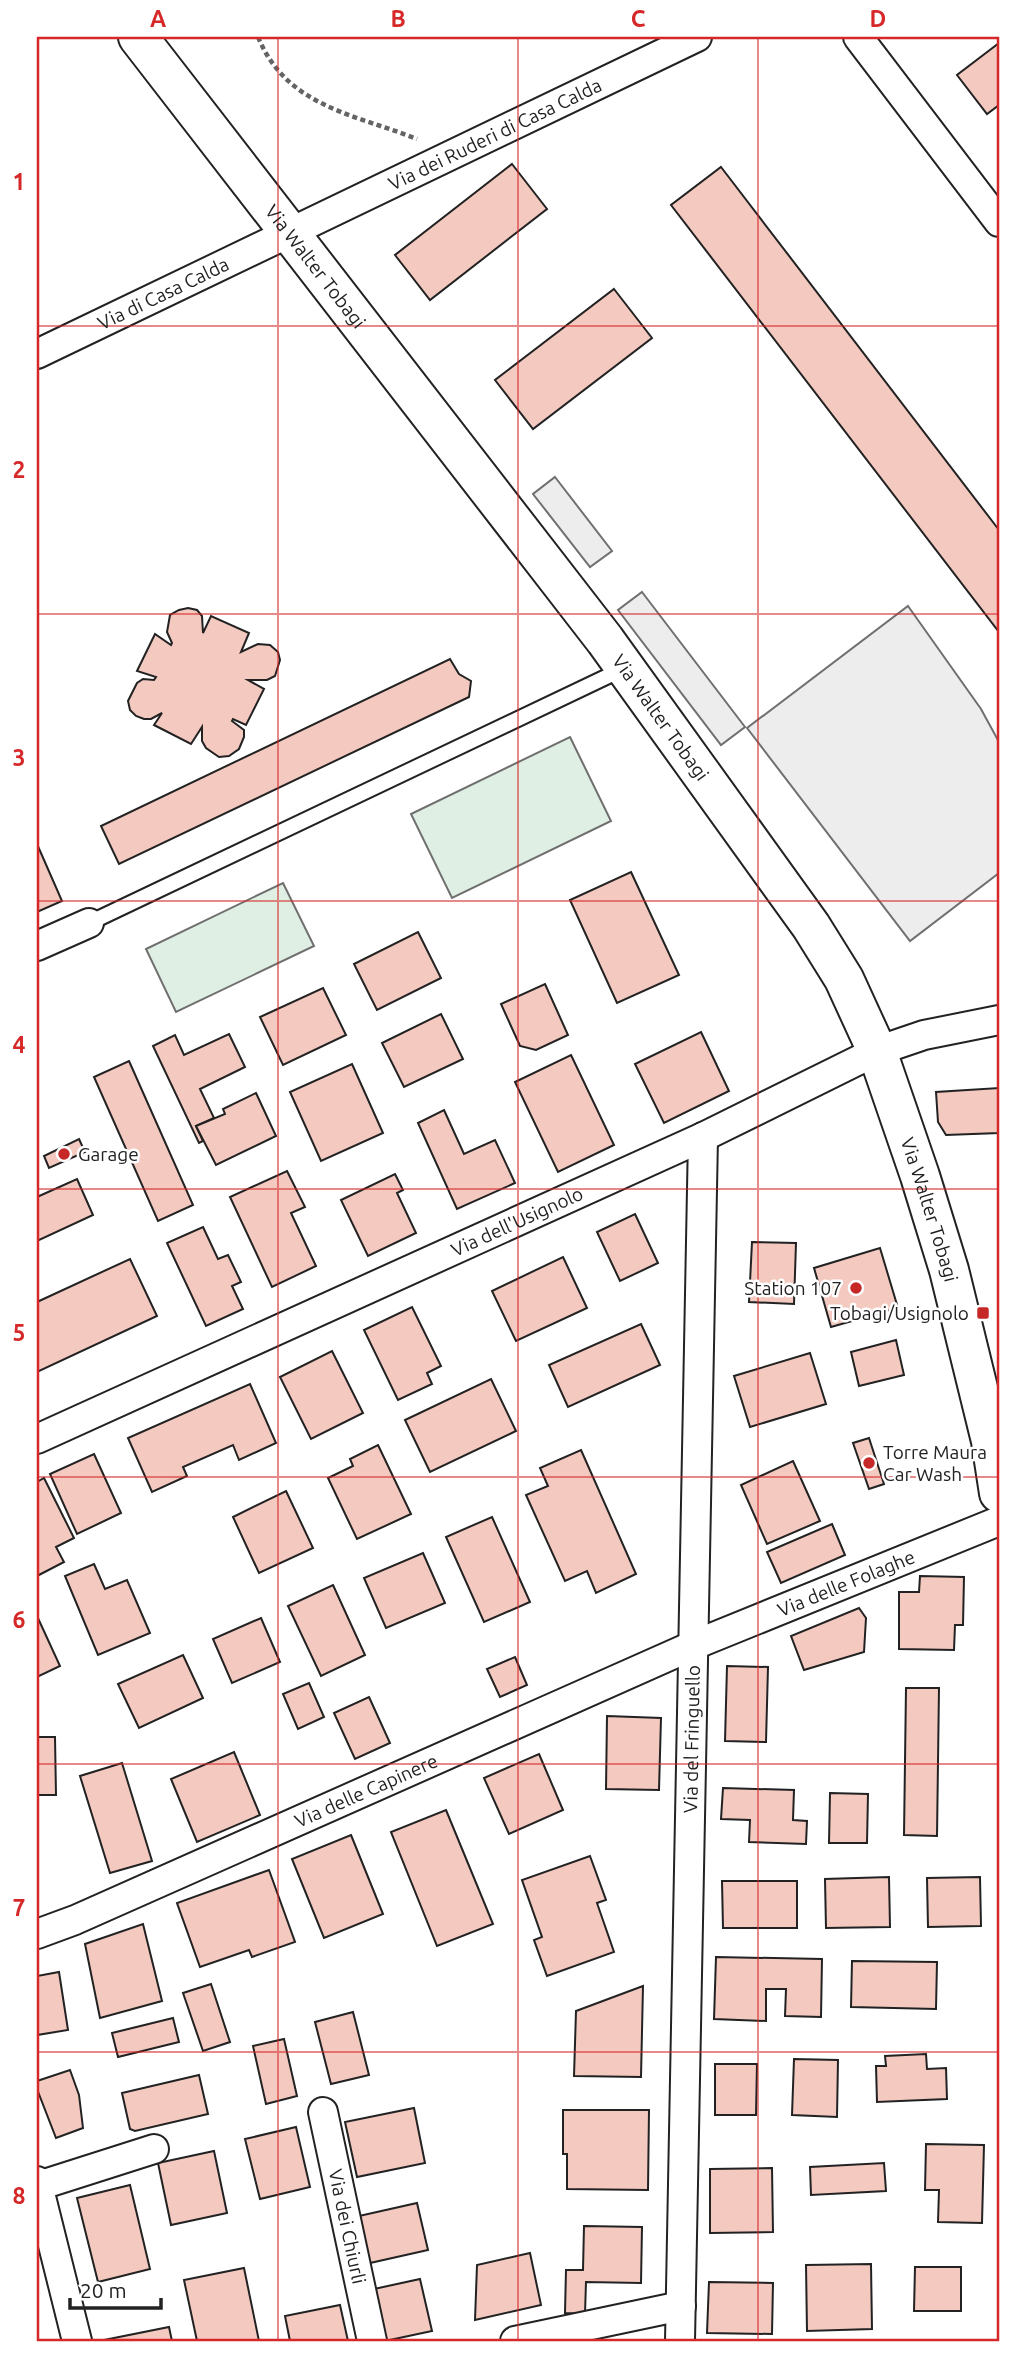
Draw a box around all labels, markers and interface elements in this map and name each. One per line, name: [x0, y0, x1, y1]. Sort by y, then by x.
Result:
text: A: [150, 6, 166, 31]
text: B: [390, 6, 406, 31]
text: C: [631, 6, 646, 31]
text: D: [870, 6, 886, 31]
street label: Via dei Ruderi di Casa Calda: [385, 74, 605, 195]
text: 1: [13, 169, 25, 194]
street label: Via Walter Tobagi: [261, 200, 370, 332]
street label: Via di Casa Calda: [94, 253, 232, 334]
text: 2: [13, 457, 25, 482]
street label: Via Walter Tobagi: [608, 650, 714, 785]
text: 3: [13, 745, 25, 770]
text: 4: [13, 1032, 26, 1057]
street label: Via Walter Tobagi: [897, 1135, 962, 1284]
place label: Garage: [78, 1143, 139, 1165]
marker: Garage: [56, 1146, 72, 1162]
street label: Via dell'Usignolo: [448, 1182, 586, 1261]
place label: Station 107: [744, 1277, 842, 1299]
marker: Station 107: [848, 1280, 864, 1296]
place label: Tobagi/Usignolo: [830, 1302, 969, 1324]
marker: Tobagi/Usignolo: [975, 1305, 991, 1321]
text: 5: [13, 1320, 25, 1345]
place label: Torre Maura Car Wash: [883, 1441, 987, 1485]
marker: Torre Maura Car Wash: [861, 1455, 877, 1471]
street label: Via delle Folaghe: [774, 1545, 918, 1621]
text: 6: [13, 1607, 26, 1632]
street label: Via del Fringuello: [679, 1665, 704, 1813]
street label: Via delle Capinere: [291, 1749, 441, 1832]
text: 7: [13, 1895, 25, 1920]
street label: Via dei Chiurli: [324, 2167, 370, 2286]
text: 8: [13, 2183, 25, 2208]
scale bar: [70, 2266, 161, 2310]
text: 20 m: [80, 2278, 127, 2302]

